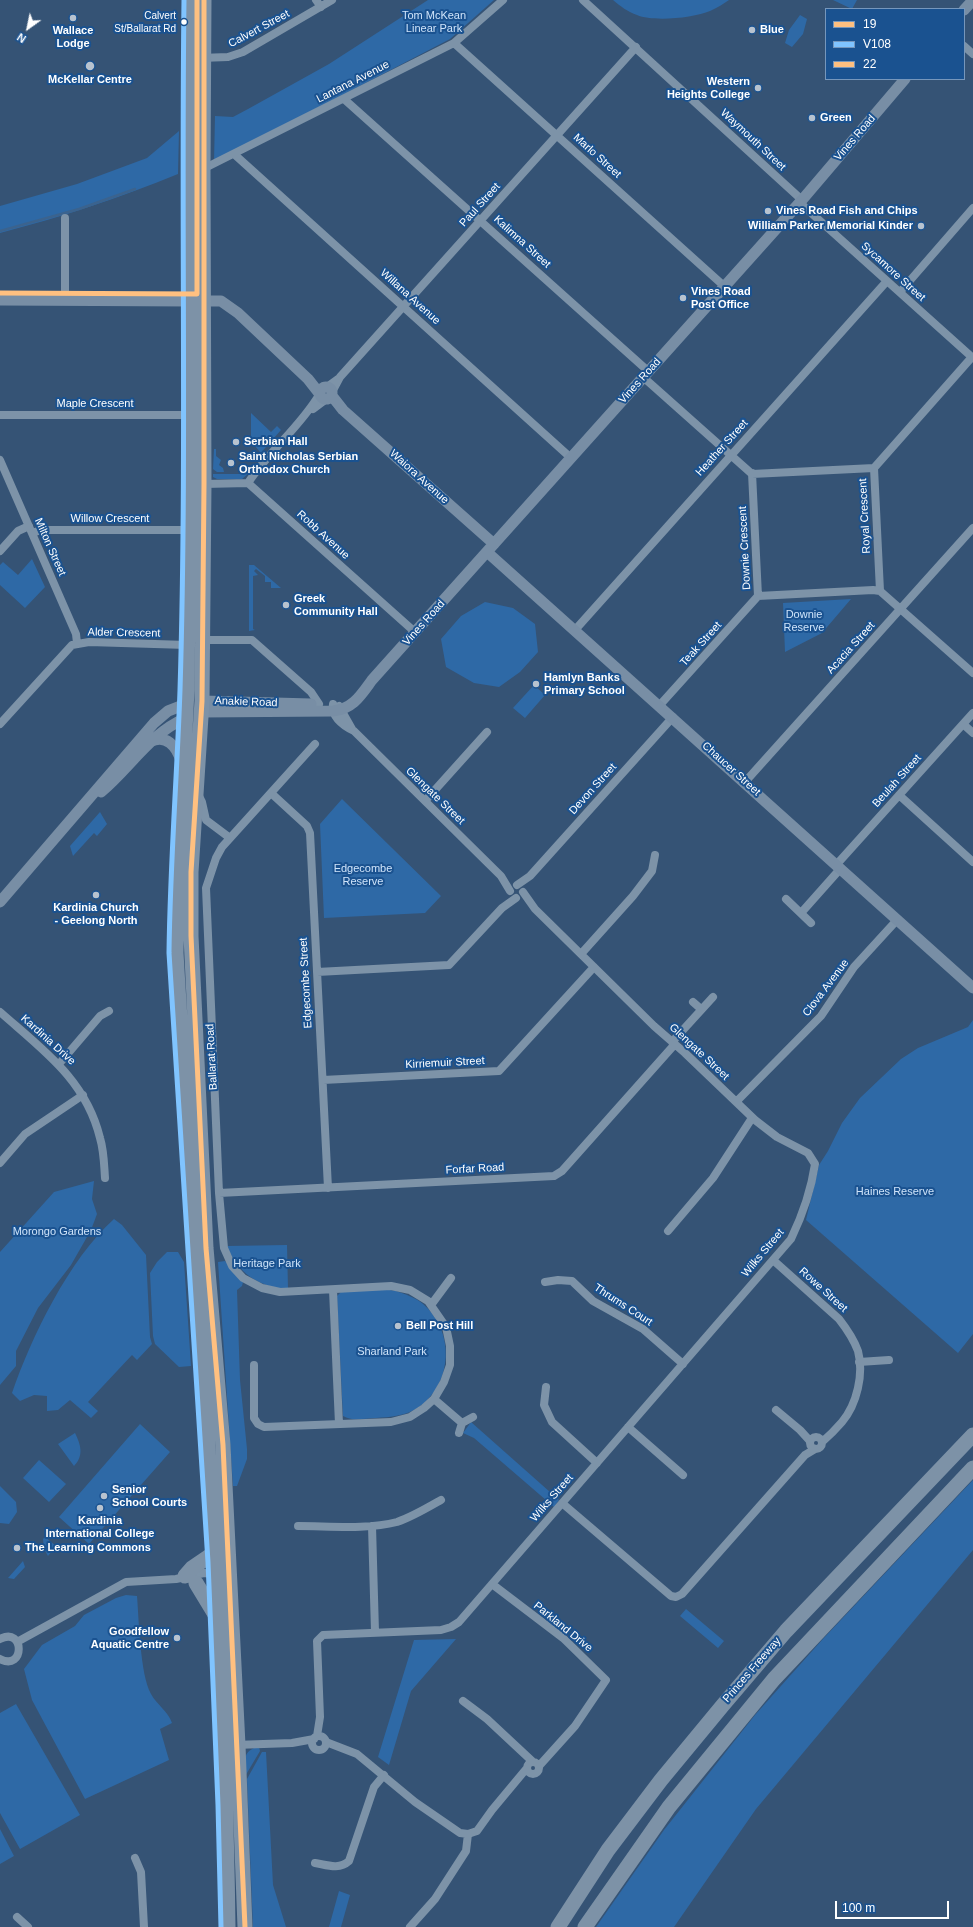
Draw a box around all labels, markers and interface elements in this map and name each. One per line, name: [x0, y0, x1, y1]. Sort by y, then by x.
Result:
street label: Calvert Street: [226, 7, 292, 51]
north arrow: [8, 8, 48, 48]
legend: [825, 8, 965, 80]
park label: Tom McKean Linear Park: [402, 9, 466, 35]
place label: Calvert St/Ballarat Rd: [114, 10, 176, 34]
marker: Wallace Lodge: [68, 13, 78, 23]
marker: Calvert St/Ballarat Rd: [179, 17, 189, 27]
text: 19: [863, 17, 876, 31]
place label: Blue: [760, 23, 784, 37]
place label: Wallace Lodge: [53, 24, 93, 50]
marker: Blue: [747, 25, 757, 35]
text: N: [15, 31, 28, 45]
text: V108: [863, 37, 891, 51]
text: 22: [863, 57, 876, 71]
street label: Lantana Avenue: [314, 58, 392, 106]
marker: McKellar Centre: [84, 60, 96, 72]
place label: McKellar Centre: [48, 73, 132, 87]
place label: Western Heights College: [667, 75, 750, 101]
marker: Western Heights College: [753, 83, 763, 93]
street label: Waymouth Street: [718, 106, 788, 174]
place label: Green: [820, 111, 852, 125]
street label: Vines Road: [831, 112, 879, 164]
marker: Green: [807, 113, 817, 123]
street label: Marlo Street: [570, 131, 624, 181]
street label: Paul Street: [457, 180, 503, 230]
place label: Vines Road Fish and Chips: [776, 204, 918, 218]
marker: Vines Road Fish and Chips: [763, 206, 773, 216]
street label: Kalimna Street: [491, 213, 553, 271]
place label: William Parker Memorial Kinder: [748, 219, 913, 233]
marker: William Parker Memorial Kinder: [916, 221, 926, 231]
street label: Sycamore Street: [858, 240, 928, 304]
street label: Willana Avenue: [377, 267, 443, 327]
place label: Vines Road Post Office: [691, 285, 751, 311]
marker: Vines Road Post Office: [678, 293, 688, 303]
street label: Vines Road: [616, 356, 664, 406]
street label: Maple Crescent: [56, 397, 134, 411]
street label: Heather Street: [693, 417, 751, 479]
place label: Serbian Hall: [244, 435, 308, 449]
marker: Serbian Hall: [231, 437, 241, 447]
street label: Waiora Avenue: [387, 447, 451, 507]
place label: Saint Nicholas Serbian Orthodox Church: [239, 450, 358, 476]
marker: Saint Nicholas Serbian Orthodox Church: [226, 458, 236, 468]
street label: Royal Crescent: [856, 478, 874, 554]
street label: Downie Crescent: [736, 506, 754, 590]
street label: Robb Avenue: [294, 508, 352, 562]
street label: Willow Crescent: [71, 512, 149, 526]
street label: Milton Street: [31, 516, 69, 578]
place label: Greek Community Hall: [294, 592, 378, 618]
street label: Vines Road: [400, 598, 448, 648]
marker: Greek Community Hall: [281, 600, 291, 610]
park label: Downie Reserve: [784, 608, 824, 634]
street label: Teak Street: [677, 619, 725, 669]
street label: Acacia Street: [824, 619, 878, 677]
street label: Alder Crescent: [88, 626, 160, 640]
place label: Hamlyn Banks Primary School: [544, 671, 625, 697]
marker: Hamlyn Banks Primary School: [531, 679, 541, 689]
street label: Anakie Road: [214, 694, 278, 710]
street label: Chaucer Street: [699, 739, 763, 799]
street label: Beulah Street: [870, 752, 924, 810]
street label: Devon Street: [567, 761, 619, 817]
street label: Glengate Street: [403, 764, 467, 828]
park label: Edgecombe Reserve: [334, 862, 392, 888]
marker: Kardinia Church - Geelong North: [91, 890, 101, 900]
place label: Kardinia Church - Geelong North: [53, 901, 139, 927]
street label: Edgecombe Street: [297, 937, 315, 1029]
street label: Clova Avenue: [800, 957, 852, 1019]
street label: Kardinia Drive: [18, 1012, 78, 1068]
street label: Glengate Street: [666, 1021, 732, 1083]
street label: Ballarat Road: [204, 1023, 220, 1091]
street label: Kirriemuir Street: [405, 1054, 485, 1072]
street label: Forfar Road: [445, 1161, 505, 1177]
park label: Haines Reserve: [856, 1185, 934, 1199]
park label: Morongo Gardens: [13, 1225, 101, 1239]
street label: Wilks Street: [739, 1226, 787, 1280]
park label: Heritage Park: [233, 1257, 301, 1271]
street label: Rowe Street: [796, 1265, 850, 1315]
street label: Thrums Court: [591, 1281, 655, 1329]
place label: Bell Post Hill: [406, 1319, 473, 1333]
marker: Bell Post Hill: [393, 1321, 403, 1331]
park label: Sharland Park: [357, 1345, 427, 1359]
street label: Wilks Street: [528, 1472, 576, 1524]
place label: Senior School Courts: [112, 1483, 187, 1509]
marker: Senior School Courts: [99, 1491, 109, 1501]
marker: Kardinia International College: [95, 1503, 105, 1513]
place label: Kardinia International College: [46, 1514, 154, 1540]
place label: The Learning Commons: [25, 1541, 151, 1555]
marker: The Learning Commons: [12, 1543, 22, 1553]
street label: Parkland Drive: [531, 1599, 595, 1655]
place label: Goodfellow Aquatic Centre: [91, 1625, 169, 1651]
marker: Goodfellow Aquatic Centre: [172, 1633, 182, 1643]
street label: Princes Freeway: [720, 1635, 784, 1705]
scale bar: [837, 1893, 951, 1919]
text: 100 m: [842, 1901, 875, 1915]

